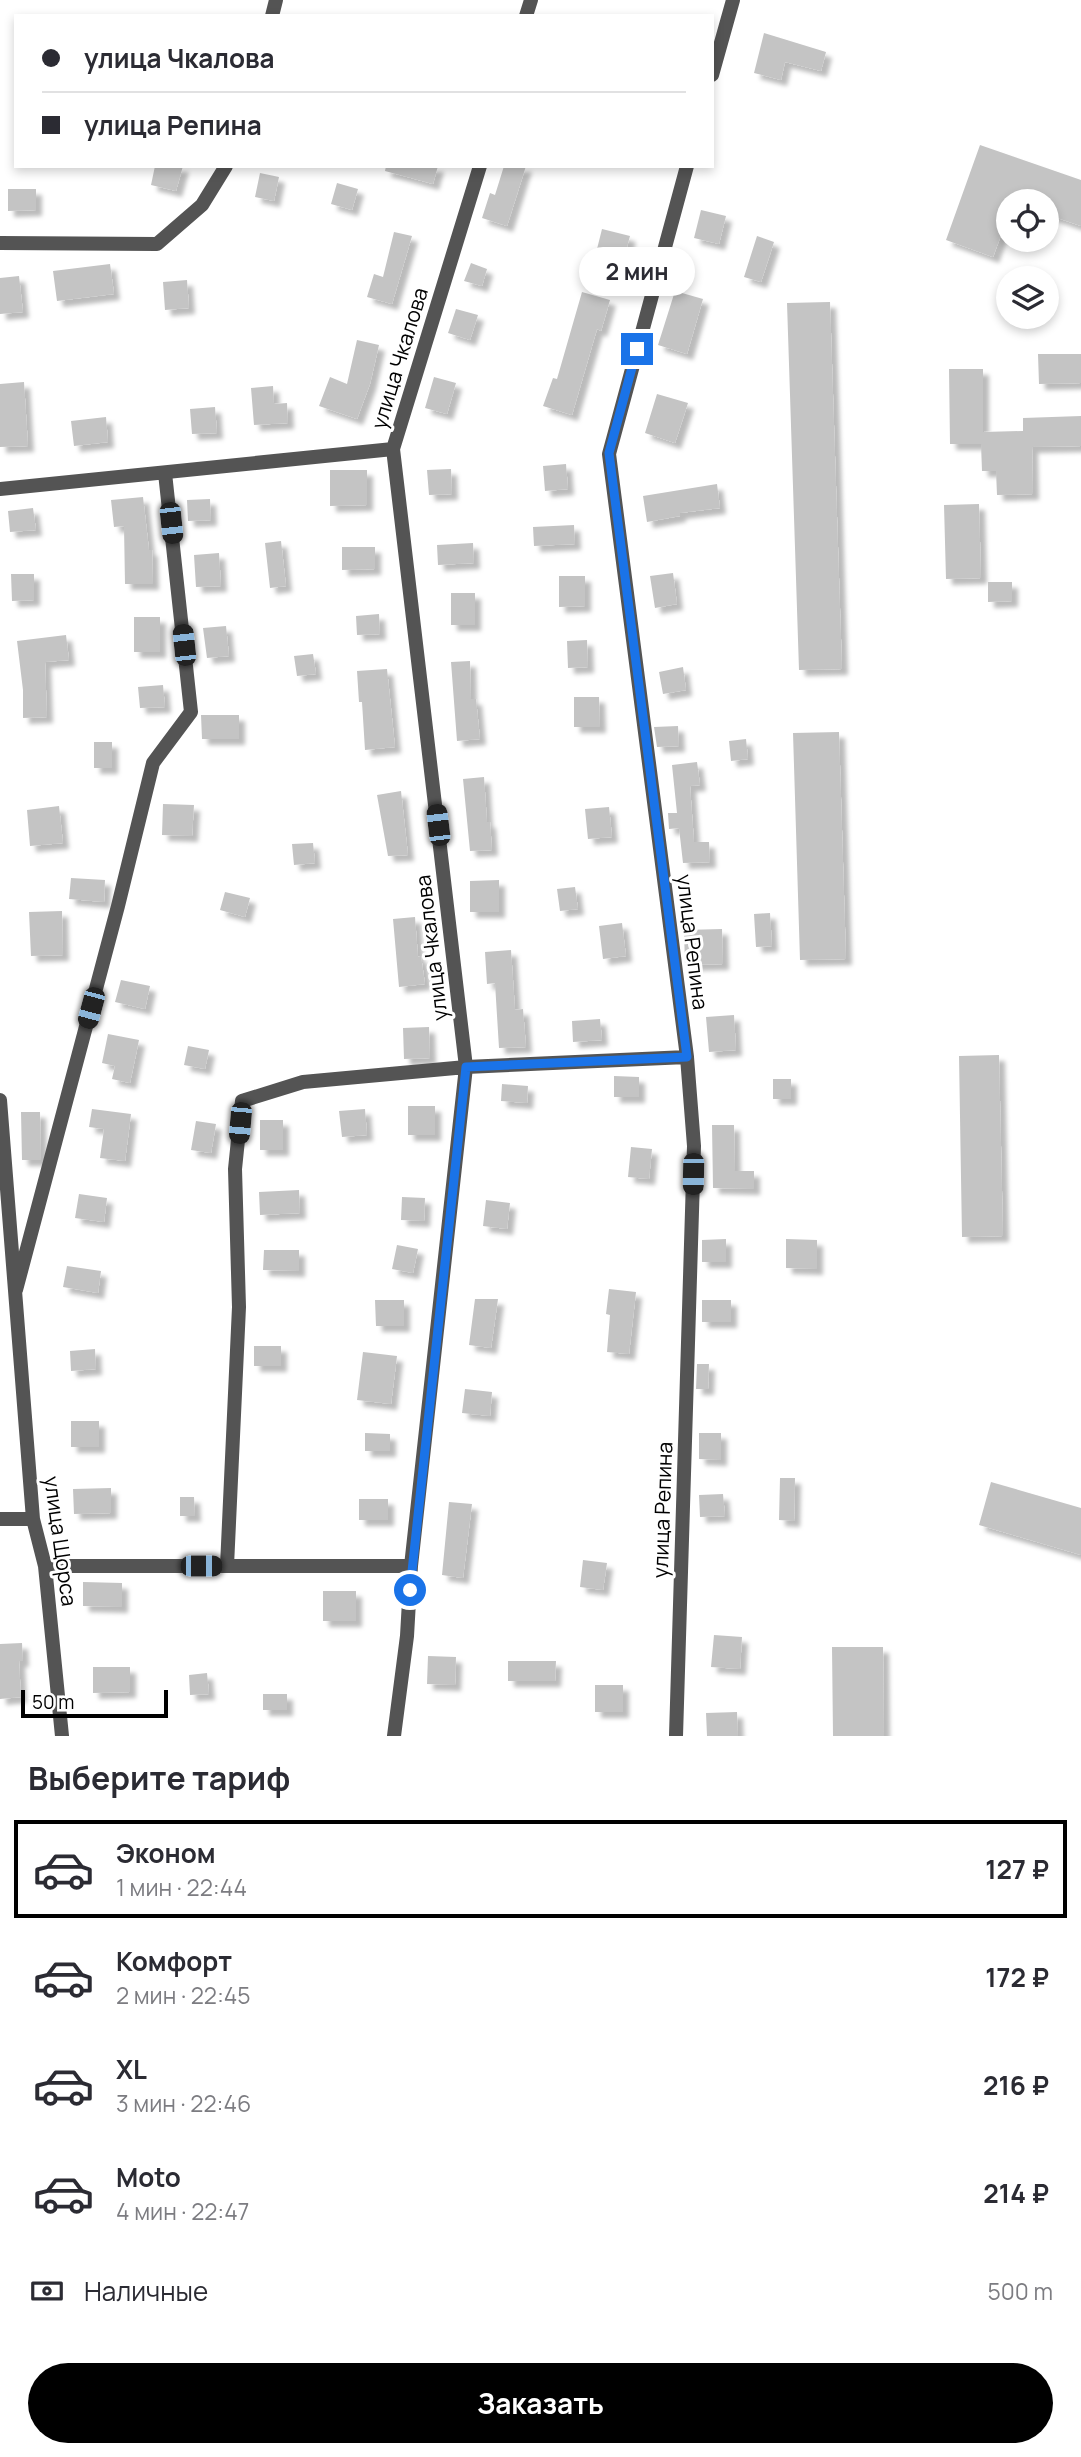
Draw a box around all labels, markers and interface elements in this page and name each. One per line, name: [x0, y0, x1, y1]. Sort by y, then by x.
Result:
text: улица Чкалова: [84, 40, 275, 76]
text: улица Репина: [84, 107, 262, 143]
map controls: [996, 189, 1059, 329]
button: locate: [996, 189, 1059, 252]
callout: 2 мин: [579, 247, 695, 296]
text: 2 мин: [605, 255, 669, 287]
button: layers: [996, 266, 1059, 329]
street label: улица Чкалова: [364, 284, 434, 432]
route end: [621, 333, 653, 365]
car: [159, 501, 184, 545]
car: [172, 623, 197, 667]
car: [426, 803, 451, 847]
street label: улица Репина: [671, 873, 715, 1011]
street label: улица Чкалова: [408, 874, 454, 1022]
car: [76, 985, 107, 1031]
car: [228, 1101, 253, 1145]
car: [683, 1153, 704, 1195]
street label: улица Репина: [646, 1441, 678, 1579]
street label: улица Щорса: [38, 1474, 84, 1608]
car: [181, 1556, 223, 1577]
route start: [394, 1574, 426, 1606]
scale bar: [21, 1687, 168, 1719]
text: 50 m: [32, 1689, 74, 1715]
text: Выберите тариф: [28, 1756, 290, 1800]
text: Эконом: [116, 1835, 216, 1871]
icon: car: [32, 1838, 95, 1901]
text: 127 ₽: [985, 1851, 1049, 1887]
text: 1 мин · 22:44: [116, 1871, 247, 1903]
text: Комфорт: [116, 1943, 232, 1979]
icon: car: [32, 1946, 95, 2009]
text: 172 ₽: [985, 1959, 1049, 1995]
text: 2 мин · 22:45: [116, 1979, 251, 2011]
text: XL: [116, 2051, 147, 2087]
icon: car: [32, 2054, 95, 2117]
text: 216 ₽: [983, 2067, 1049, 2103]
text: 3 мин · 22:46: [116, 2087, 251, 2119]
text: Moto: [116, 2159, 181, 2195]
icon: car: [32, 2162, 95, 2225]
text: 214 ₽: [983, 2175, 1049, 2211]
text: 4 мин · 22:47: [116, 2195, 249, 2227]
icon: cash: [28, 2272, 66, 2310]
text: Наличные: [84, 2273, 208, 2309]
text: 500 m: [988, 2275, 1053, 2307]
button: Заказать: [28, 2363, 1053, 2443]

